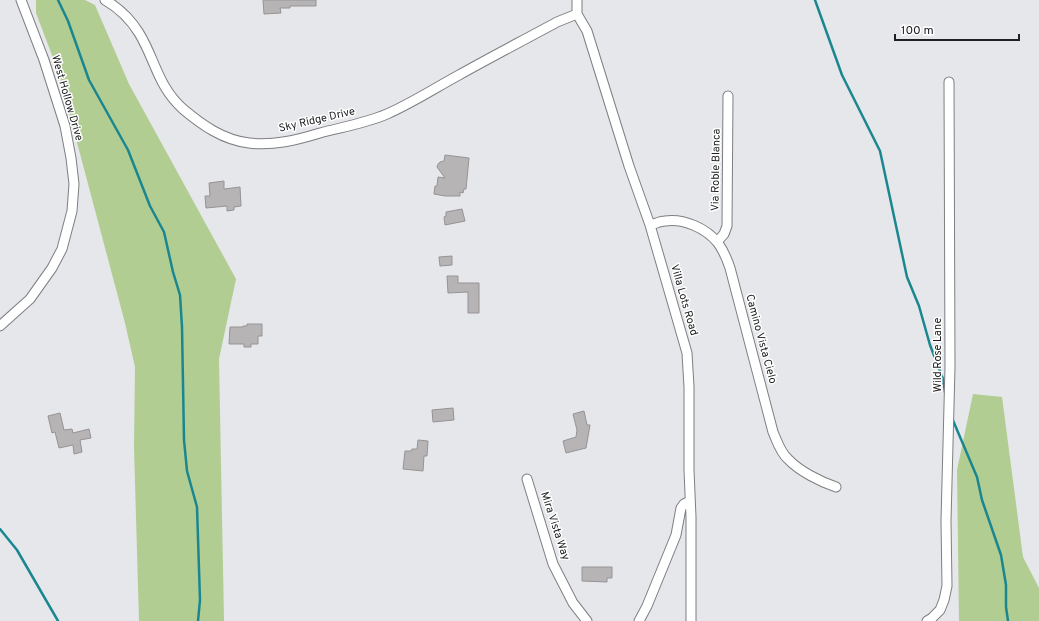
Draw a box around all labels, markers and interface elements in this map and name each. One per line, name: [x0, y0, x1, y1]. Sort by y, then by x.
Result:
scale bar: [895, 16, 1019, 42]
text: 100 m: [901, 23, 934, 39]
street label: West Hollow Drive: [48, 53, 86, 143]
street label: Sky Ridge Drive: [278, 104, 356, 136]
street label: Via Roble Blanca: [708, 128, 724, 211]
street label: Villa Lots Road: [667, 263, 701, 337]
street label: Camino Vista Cielo: [742, 293, 780, 385]
street label: Wild Rose Lane: [931, 318, 945, 392]
street label: Mira Vista Way: [537, 490, 573, 562]

